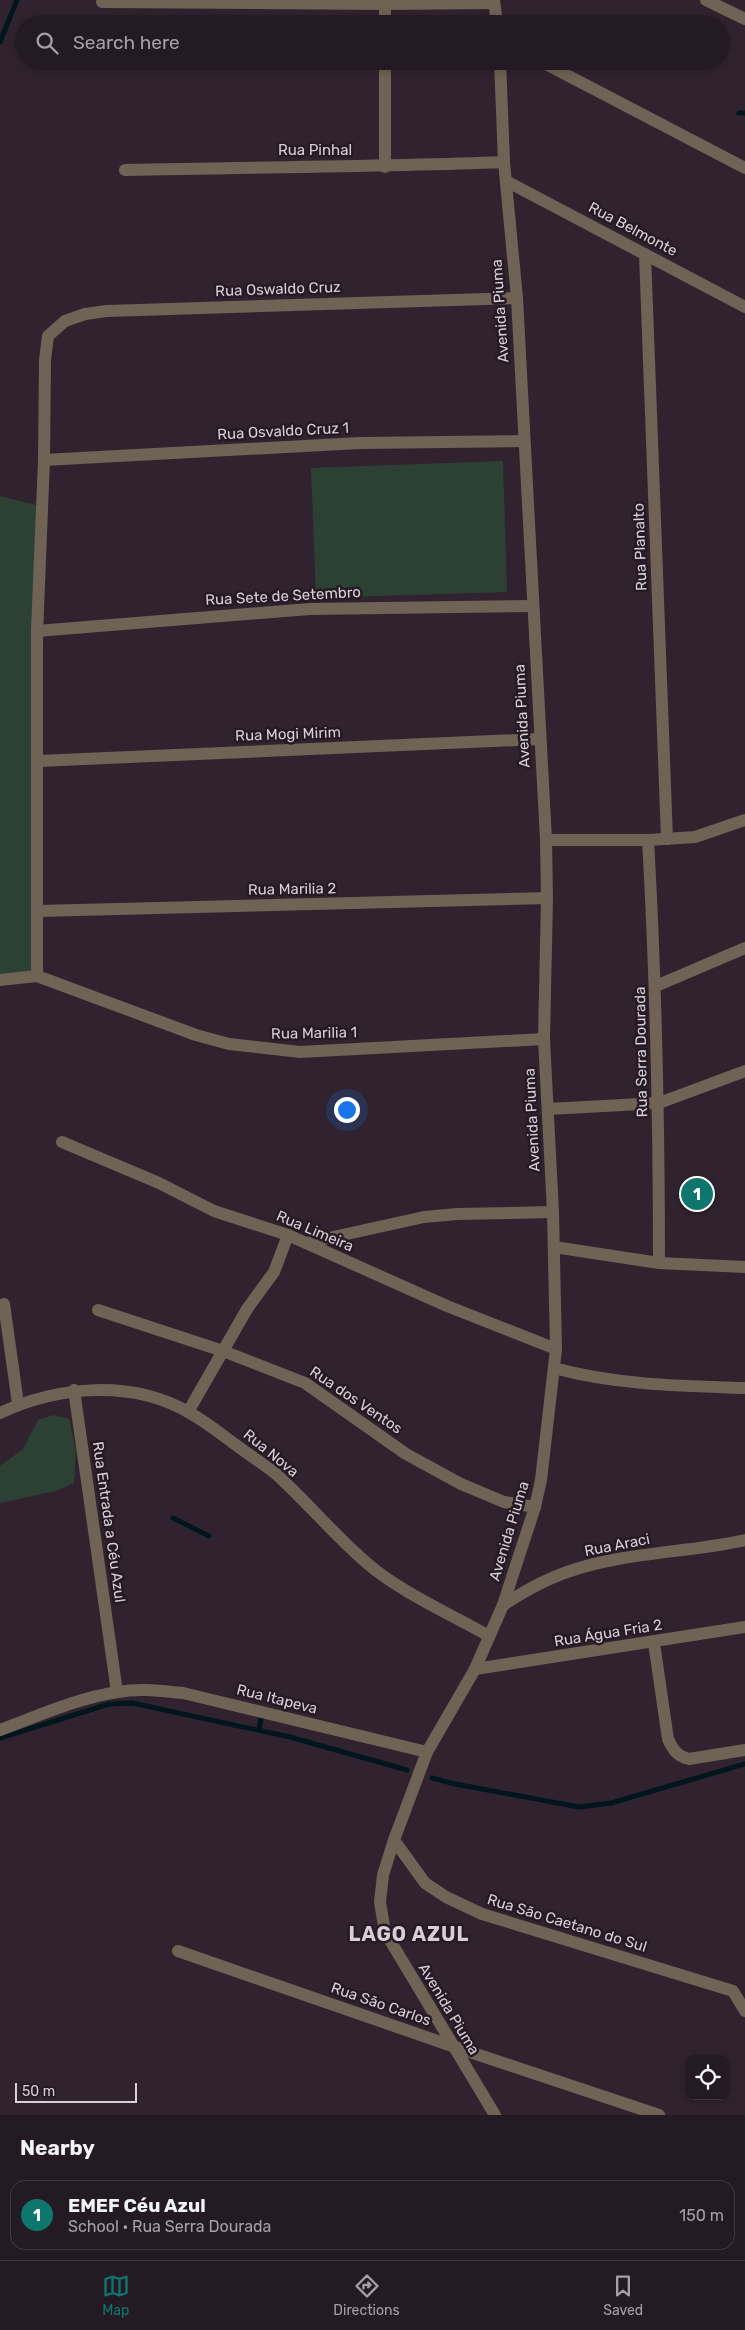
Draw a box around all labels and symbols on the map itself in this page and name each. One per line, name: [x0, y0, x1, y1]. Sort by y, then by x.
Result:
street label: Rua Pinhal: [278, 141, 352, 159]
street label: Rua Belmonte: [585, 198, 681, 260]
street label: Avenida Piuma: [487, 259, 513, 363]
street label: Rua Oswaldo Cruz: [215, 278, 341, 300]
street label: Rua Osvaldo Cruz 1: [217, 419, 349, 443]
street label: Rua Planalto: [629, 503, 651, 591]
street label: Rua Sete de Setembro: [205, 583, 361, 609]
street label: Avenida Piuma: [510, 664, 534, 768]
street label: Rua Mogi Mirim: [235, 723, 341, 745]
street label: Rua Marilia 2: [248, 879, 337, 899]
street label: Rua Serra Dourada: [631, 986, 651, 1118]
street label: Rua Marilia 1: [271, 1023, 357, 1043]
street label: Avenida Piuma: [520, 1068, 544, 1172]
your location: [334, 1097, 360, 1123]
pin: 1: [681, 1175, 713, 1213]
street label: Rua Limeira: [274, 1207, 356, 1255]
street label: Rua dos Ventos: [306, 1362, 406, 1438]
street label: Rua Nova: [240, 1425, 302, 1481]
street label: Rua Entrada a Céu Azul: [89, 1440, 129, 1604]
street label: Avenida Piuma: [485, 1479, 533, 1583]
street label: Rua Araci: [583, 1530, 651, 1560]
street label: Rua Água Fria 2: [553, 1616, 663, 1650]
street label: Rua Itapeva: [235, 1680, 319, 1718]
street label: Rua São Caetano do Sul: [485, 1890, 649, 1956]
district label: LAGO AZUL: [348, 1922, 470, 1946]
street label: Avenida Piuma: [415, 1960, 483, 2058]
street label: Rua São Carlos: [329, 1978, 434, 2030]
scale bar: [15, 2080, 138, 2103]

